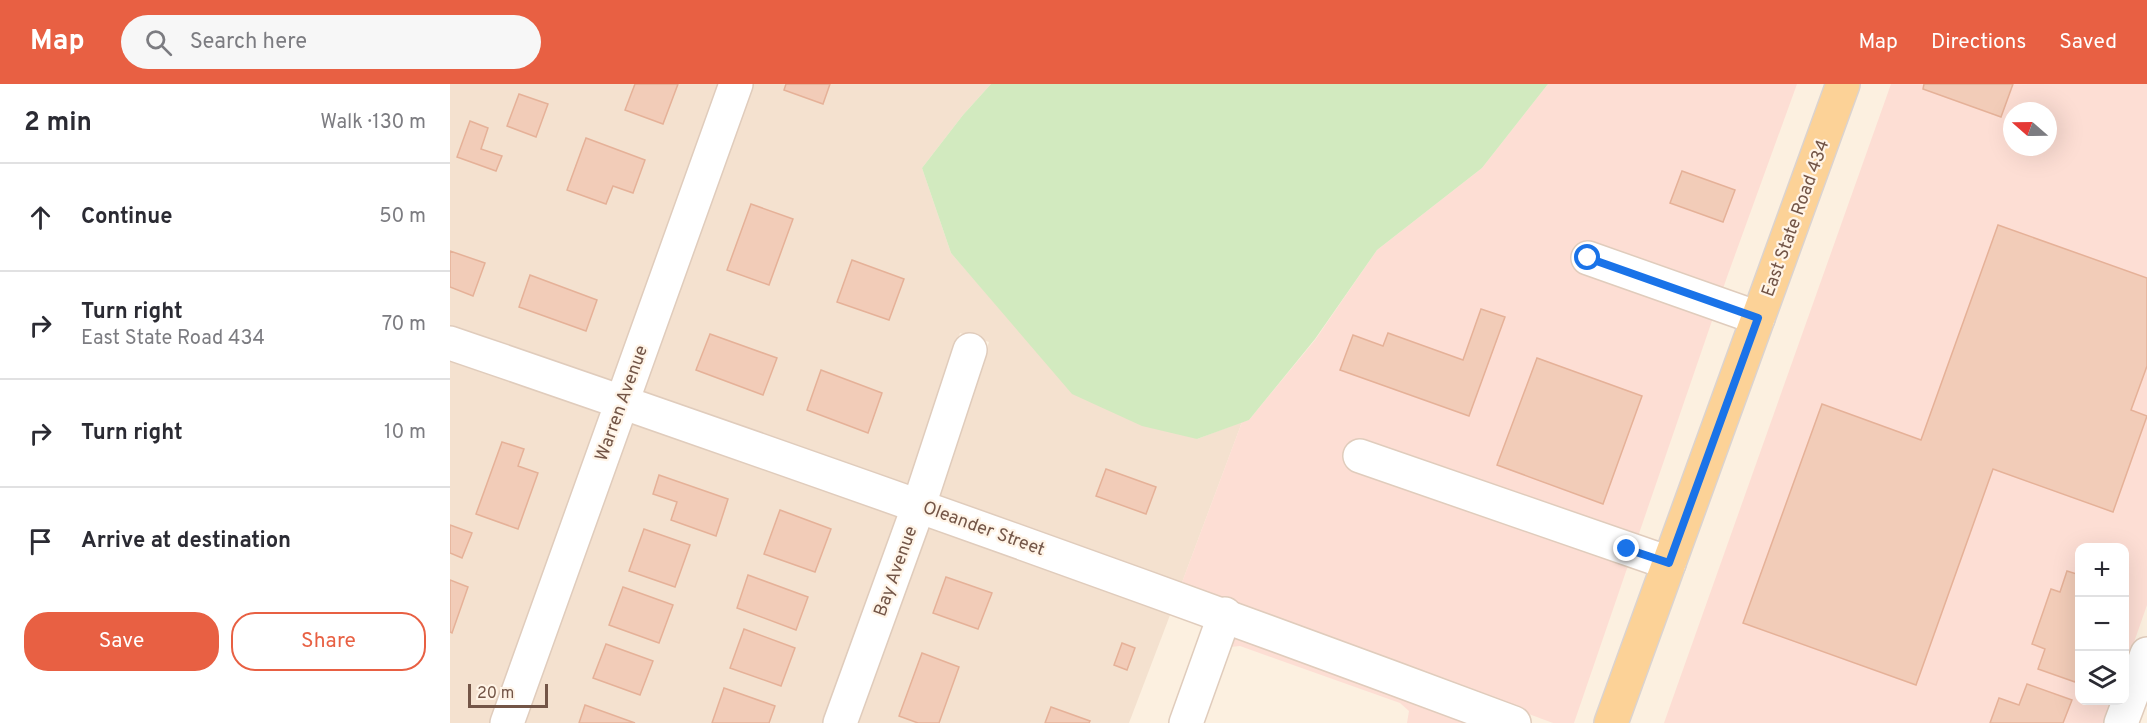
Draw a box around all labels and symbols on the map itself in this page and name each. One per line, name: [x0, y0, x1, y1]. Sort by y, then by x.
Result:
north arrow: [2003, 102, 2057, 156]
street label: East State Road 434: [1757, 137, 1836, 300]
route start: [1574, 244, 1600, 270]
street label: Warren Avenue: [591, 342, 654, 465]
street label: Oleander Street: [919, 497, 1048, 562]
street label: Bay Avenue: [869, 523, 923, 620]
route end: [1613, 535, 1639, 561]
scale bar: [468, 681, 548, 708]

